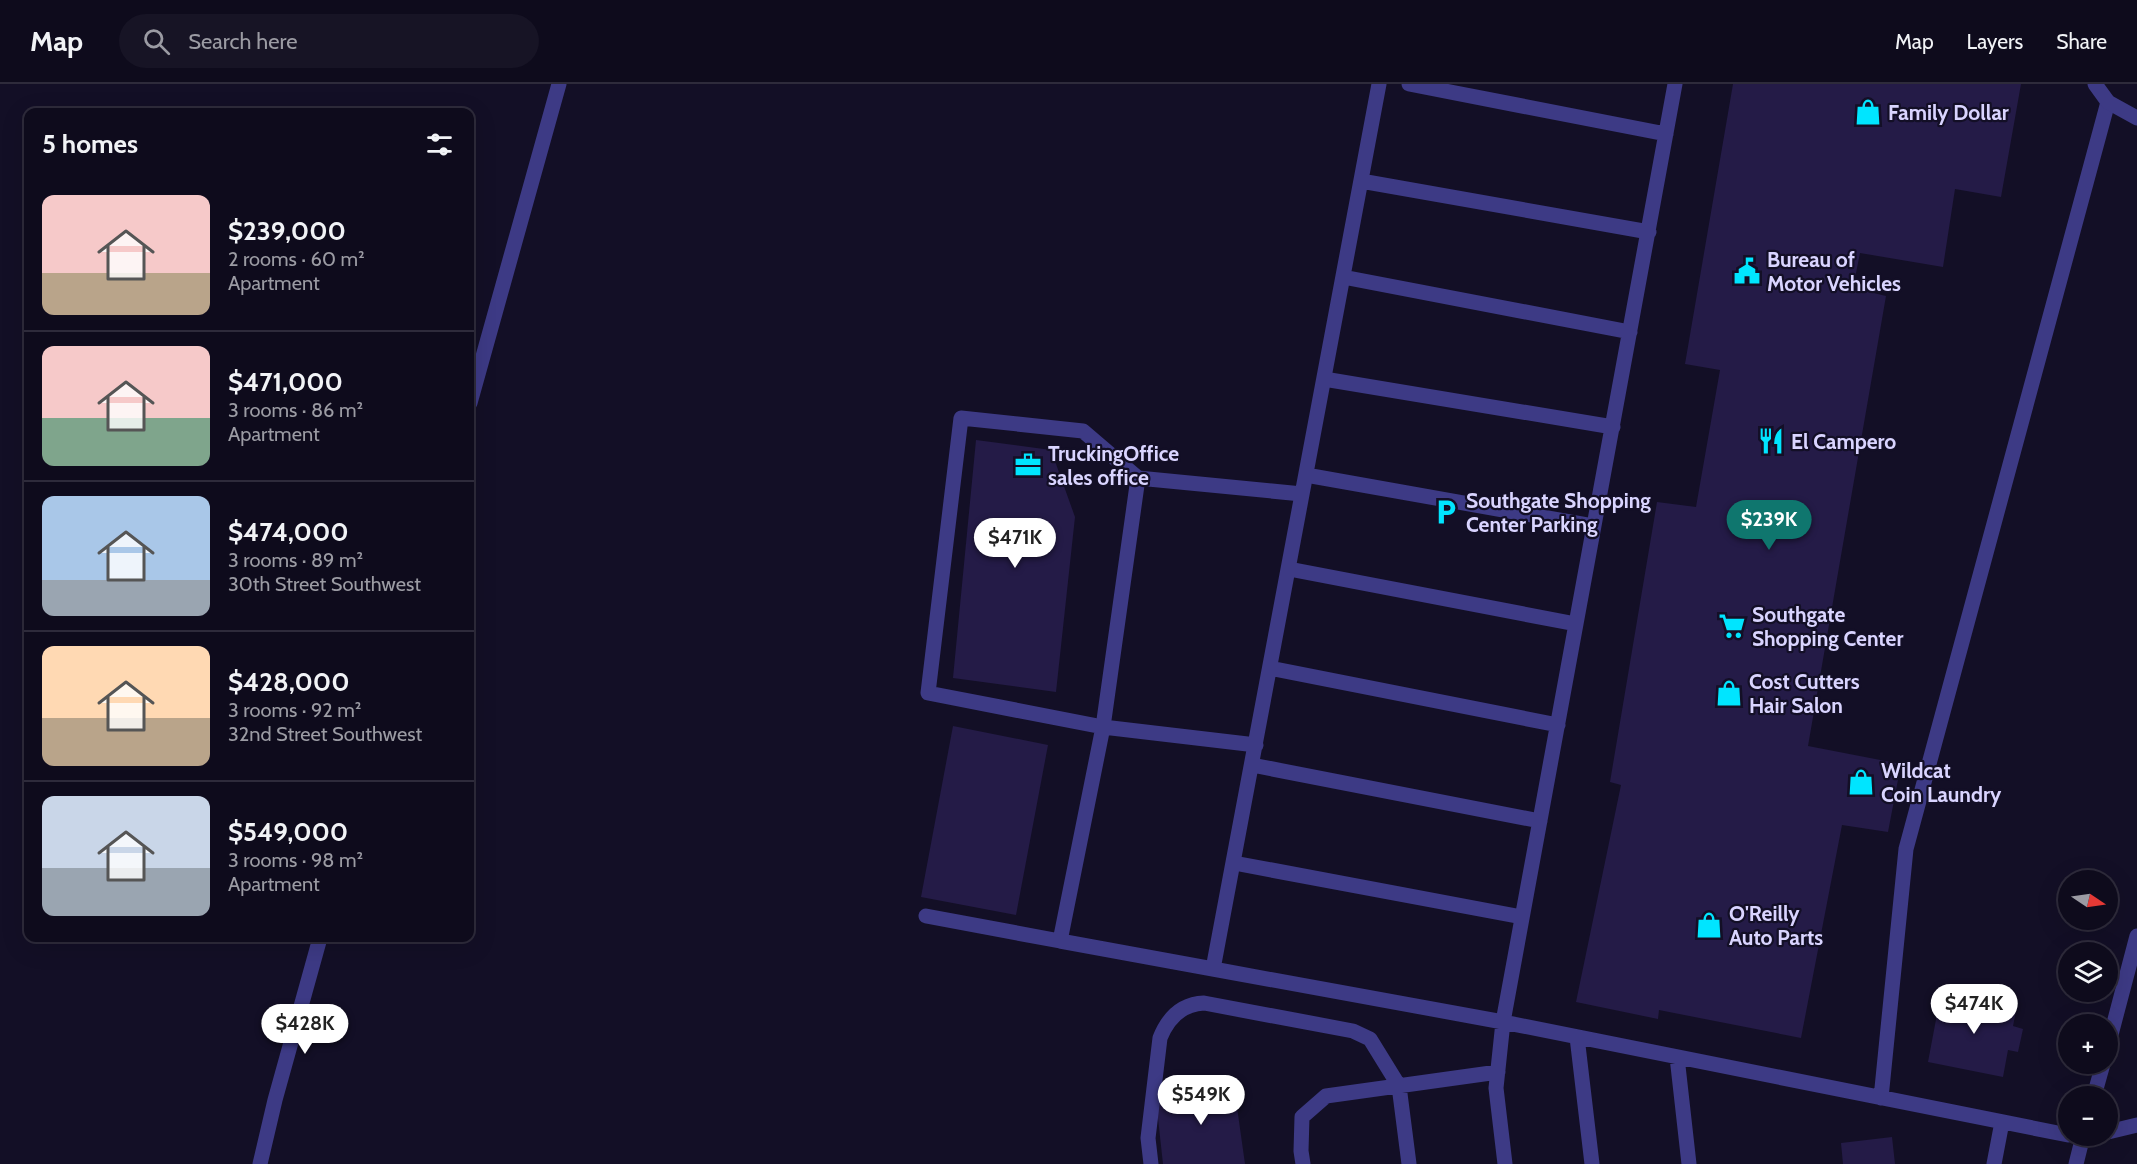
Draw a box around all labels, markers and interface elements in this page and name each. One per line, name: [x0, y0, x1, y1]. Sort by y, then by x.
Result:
search box: [119, 14, 539, 68]
text: Map: [30, 24, 83, 58]
icon: search: [140, 25, 173, 58]
text: Search here: [188, 28, 297, 55]
text: Map: [1895, 29, 1934, 54]
text: Layers: [1967, 29, 2023, 54]
text: Share: [2056, 29, 2107, 54]
shop icon: Family Dollar: [1853, 97, 1883, 127]
place label: Family Dollar: [1888, 100, 2009, 125]
text: 5 homes: [42, 128, 138, 160]
icon: filters: [423, 128, 456, 161]
text: $239,000: [228, 215, 346, 247]
icon: home: [90, 219, 162, 291]
text: 2 rooms · 60 m²: [228, 247, 365, 271]
place label: Bureau of Motor Vehicles: [1767, 247, 1901, 296]
public building icon: Bureau of Motor Vehicles: [1732, 256, 1762, 286]
text: Apartment: [228, 271, 320, 295]
text: $471,000: [228, 366, 343, 398]
icon: home: [90, 370, 162, 442]
text: 3 rooms · 86 m²: [228, 398, 363, 422]
text: Apartment: [228, 422, 320, 446]
restaurant icon: El Campero: [1756, 426, 1786, 456]
place label: El Campero: [1791, 429, 1896, 454]
place label: TruckingOffice sales office: [1048, 441, 1179, 490]
office icon: TruckingOffice sales office: [1013, 450, 1043, 480]
place label: Southgate Shopping Center Parking: [1466, 488, 1651, 537]
parking icon: Southgate Shopping Center Parking: [1431, 497, 1461, 527]
pin: $239K: [1727, 500, 1811, 551]
text: $239K: [1741, 507, 1797, 531]
text: $474,000: [228, 516, 349, 548]
pin: $471K: [973, 518, 1057, 569]
icon: home: [90, 520, 162, 592]
text: $471K: [988, 525, 1042, 549]
text: 3 rooms · 89 m²: [228, 548, 363, 572]
text: 30th Street Southwest: [228, 572, 421, 596]
place label: Southgate Shopping Center: [1752, 602, 1903, 651]
supermarket icon: Southgate Shopping Center: [1717, 611, 1747, 641]
text: $428,000: [228, 666, 350, 698]
place label: Cost Cutters Hair Salon: [1749, 669, 1860, 718]
icon: home: [90, 670, 162, 742]
shop icon: Cost Cutters Hair Salon: [1714, 678, 1744, 708]
text: 3 rooms · 92 m²: [228, 698, 361, 722]
text: 32nd Street Southwest: [228, 722, 422, 746]
place label: Wildcat Coin Laundry: [1881, 758, 2002, 807]
shop icon: Wildcat Coin Laundry: [1846, 767, 1876, 797]
text: $549,000: [228, 816, 348, 848]
icon: home: [90, 820, 162, 892]
text: 3 rooms · 98 m²: [228, 848, 363, 872]
north arrow: [2058, 870, 2118, 930]
map controls: [2058, 870, 2118, 1146]
text: Apartment: [228, 872, 320, 896]
place label: O'Reilly Auto Parts: [1729, 901, 1823, 950]
shop icon: O'Reilly Auto Parts: [1694, 910, 1724, 940]
button: layers: [2058, 942, 2118, 1002]
pin: $474K: [1932, 984, 2016, 1035]
text: $474K: [1945, 991, 2003, 1015]
pin: $428K: [263, 1004, 347, 1055]
text: $428K: [275, 1011, 335, 1035]
button: +: [2058, 1014, 2118, 1074]
pin: $549K: [1159, 1075, 1243, 1126]
text: $549K: [1172, 1082, 1230, 1106]
button: −: [2058, 1086, 2118, 1146]

